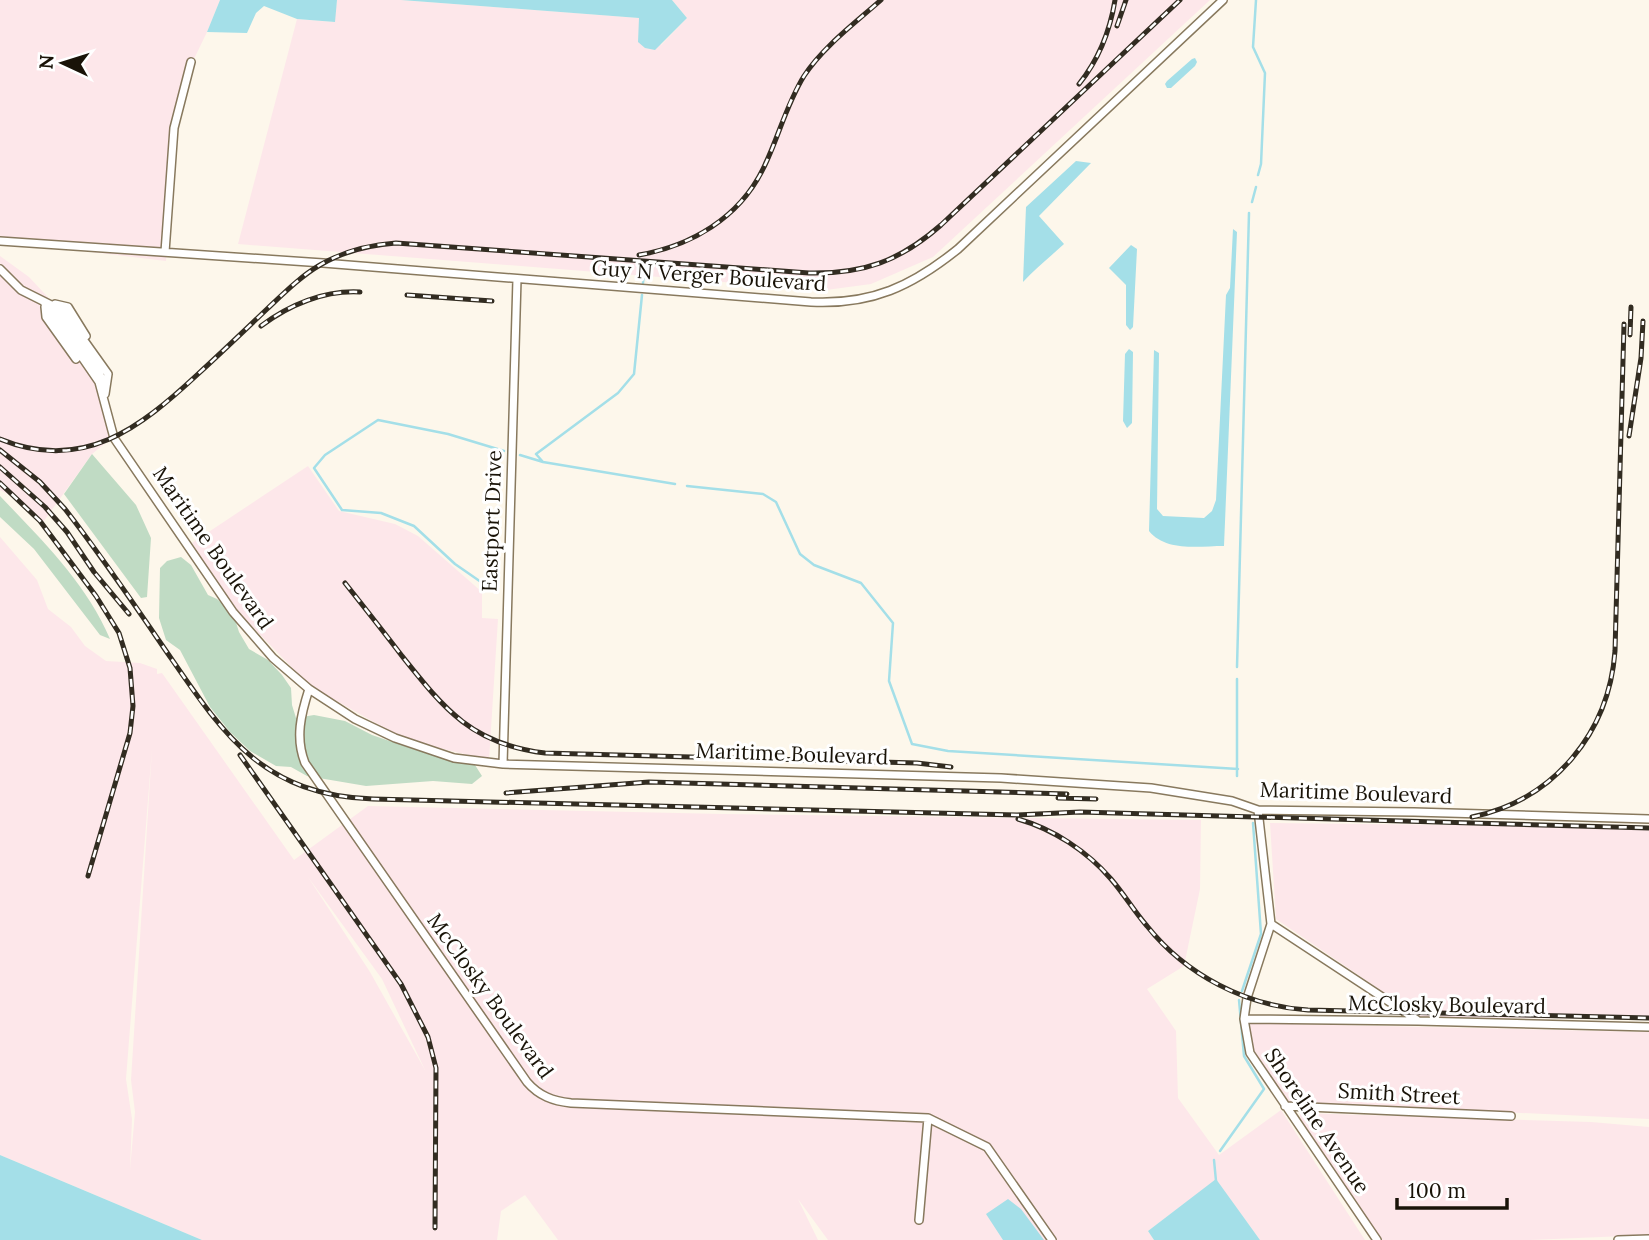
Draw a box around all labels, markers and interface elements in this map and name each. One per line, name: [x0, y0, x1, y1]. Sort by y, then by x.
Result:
north arrow: [28, 28, 98, 98]
text: N: [34, 53, 59, 70]
street label: Guy N Verger Boulevard: [591, 254, 827, 297]
street label: Eastport Drive: [476, 450, 507, 592]
street label: Maritime Boulevard: [147, 461, 280, 634]
street label: Maritime Boulevard: [695, 737, 889, 770]
street label: Maritime Boulevard: [1259, 776, 1453, 809]
street label: McClosky Boulevard: [421, 908, 560, 1084]
street label: McClosky Boulevard: [1348, 989, 1546, 1020]
street label: Shoreline Avenue: [1259, 1043, 1376, 1199]
street label: Smith Street: [1337, 1077, 1462, 1110]
scale bar: [1397, 1166, 1507, 1210]
text: 100 m: [1408, 1177, 1466, 1204]

